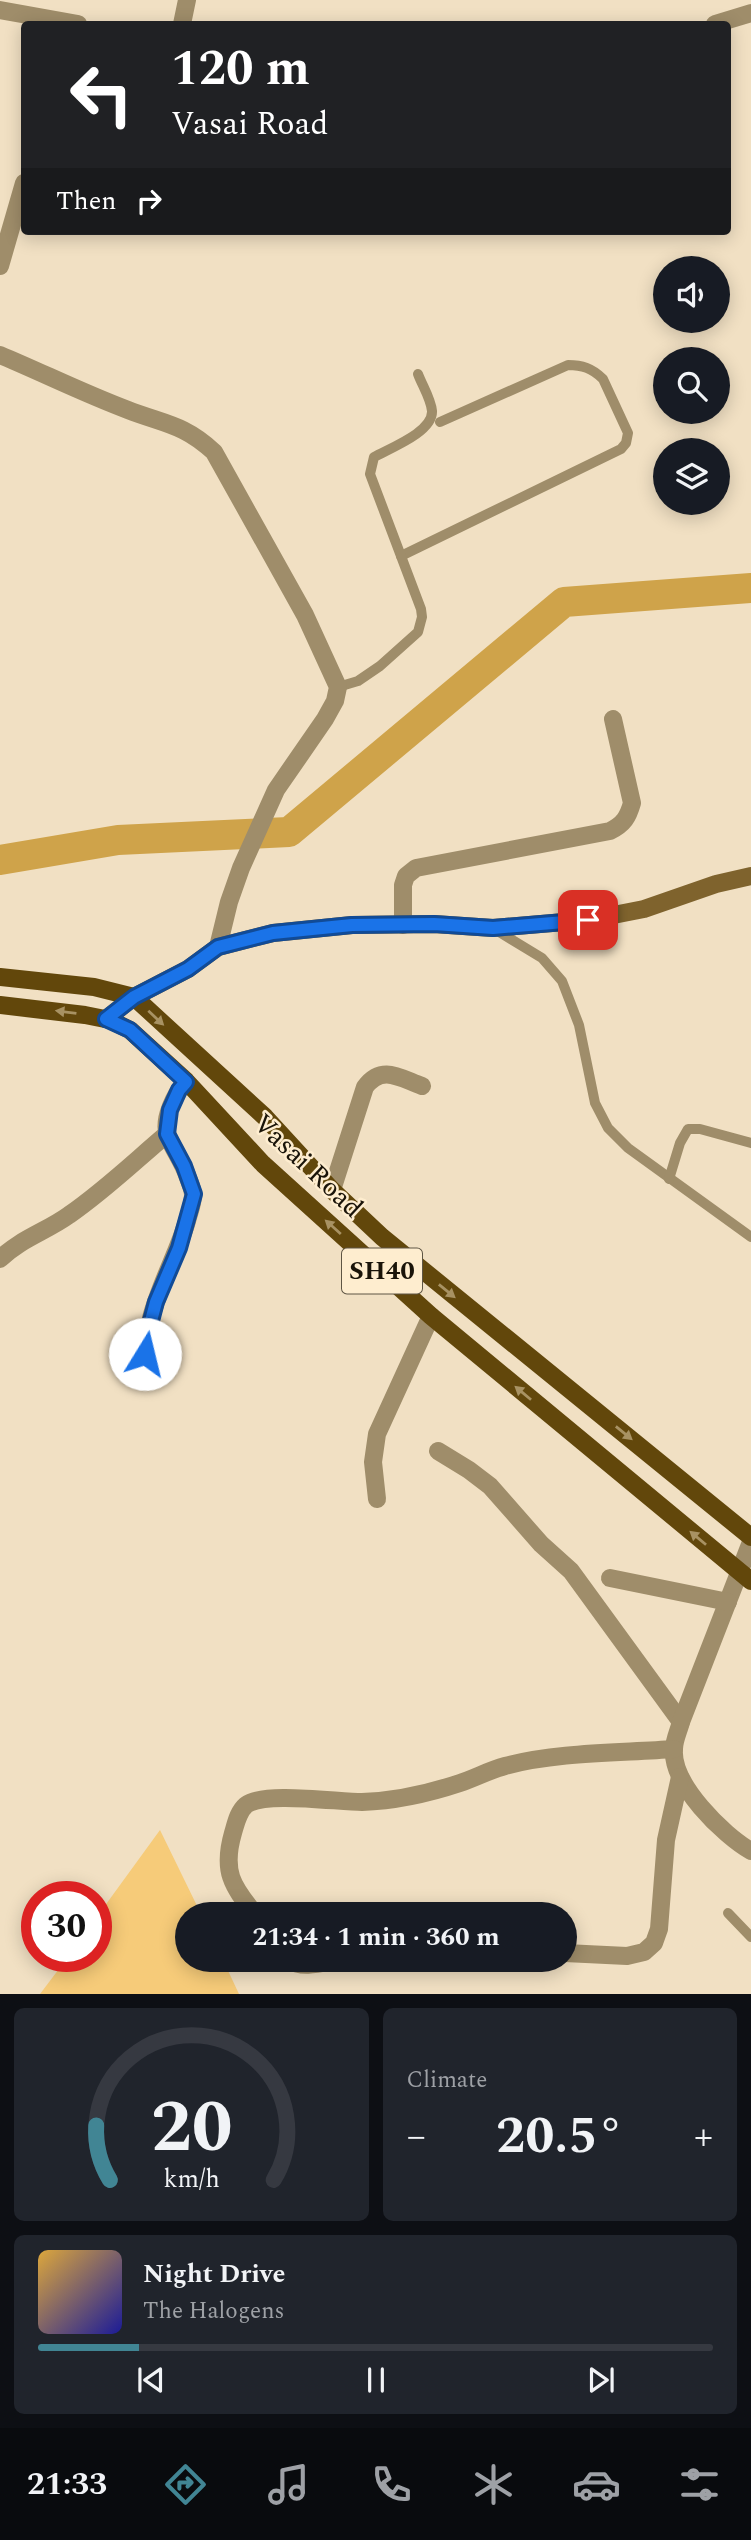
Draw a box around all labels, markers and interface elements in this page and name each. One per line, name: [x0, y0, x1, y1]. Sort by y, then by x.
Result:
text: 120 m: [171, 32, 310, 107]
icon: left: [56, 49, 147, 140]
text: Vasai Road: [171, 100, 328, 149]
text: Then: [56, 181, 116, 221]
icon: right: [130, 182, 168, 220]
map controls: [653, 256, 730, 515]
button: sound: [653, 256, 730, 333]
button: search: [653, 347, 730, 424]
button: layers: [653, 438, 730, 515]
pin: [558, 890, 618, 950]
icon: arrive: [569, 901, 607, 939]
one-way arrow: [55, 1007, 77, 1018]
one-way arrow: [147, 1010, 164, 1026]
street label: Vasai Road: [243, 1103, 373, 1229]
one-way arrow: [324, 1219, 342, 1235]
road number: SH40: [342, 1248, 422, 1294]
one-way arrow: [438, 1283, 455, 1298]
position arrow: [108, 1317, 182, 1391]
one-way arrow: [515, 1385, 533, 1400]
one-way arrow: [616, 1425, 633, 1440]
one-way arrow: [689, 1531, 706, 1546]
speed limit sign: 30: [21, 1881, 112, 1972]
text: 21:34 · 1 min · 360 m: [252, 1917, 500, 1957]
text: Climate: [407, 2063, 487, 2098]
text: 20: [150, 2074, 232, 2185]
text: 20.5°: [496, 2097, 623, 2176]
text: −: [407, 2108, 426, 2166]
text: +: [694, 2108, 713, 2166]
text: km/h: [163, 2161, 219, 2199]
text: Night Drive: [143, 2254, 285, 2294]
text: The Halogens: [143, 2294, 285, 2329]
icon: previous: [132, 2361, 170, 2399]
icon: pause: [357, 2361, 395, 2399]
icon: next: [582, 2361, 620, 2399]
text: 21:33: [27, 2460, 107, 2509]
icon: directions: [161, 2460, 210, 2509]
icon: music: [264, 2460, 313, 2509]
icon: phone: [367, 2460, 416, 2509]
icon: climate: [469, 2460, 518, 2509]
icon: car: [572, 2460, 621, 2509]
icon: filters: [675, 2460, 724, 2509]

